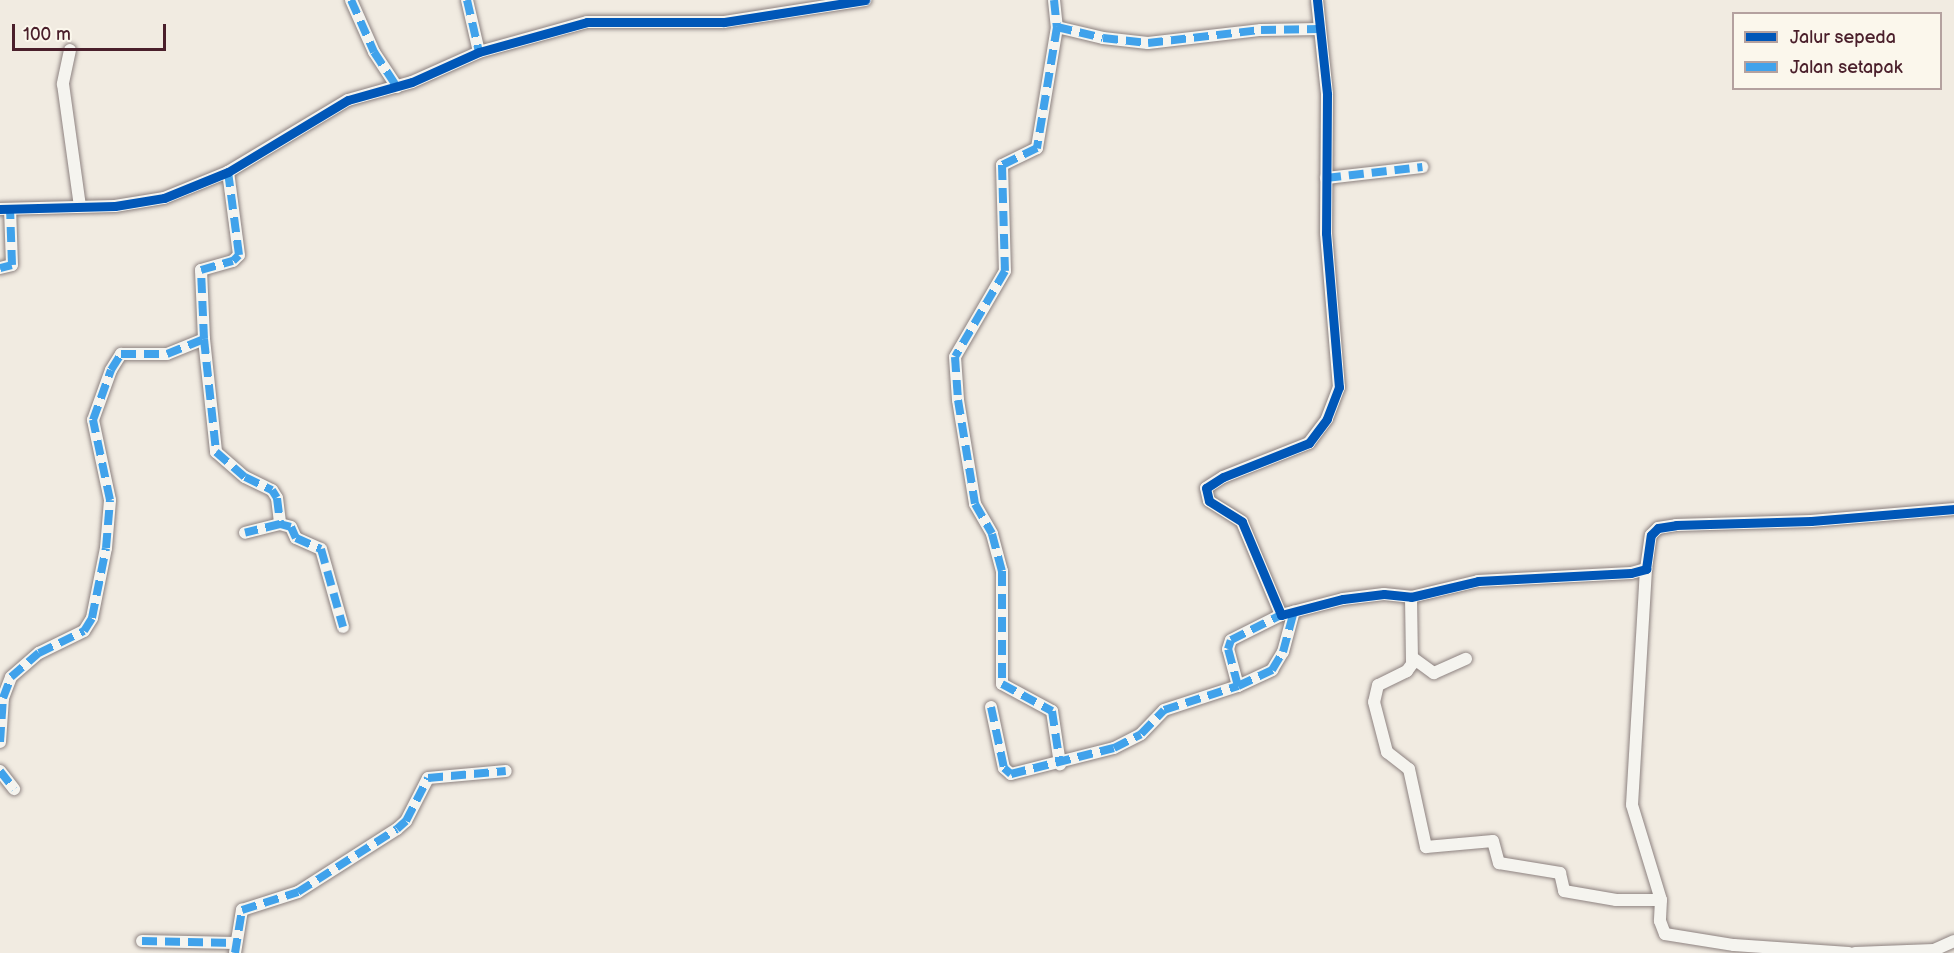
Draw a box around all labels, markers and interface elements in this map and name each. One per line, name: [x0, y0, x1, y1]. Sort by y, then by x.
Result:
scale bar: [15, 12, 170, 50]
legend: [1732, 12, 1942, 90]
text: 100 m: [23, 24, 71, 45]
text: Jalur sepeda: [1790, 27, 1896, 48]
text: Jalan setapak: [1790, 57, 1903, 78]

